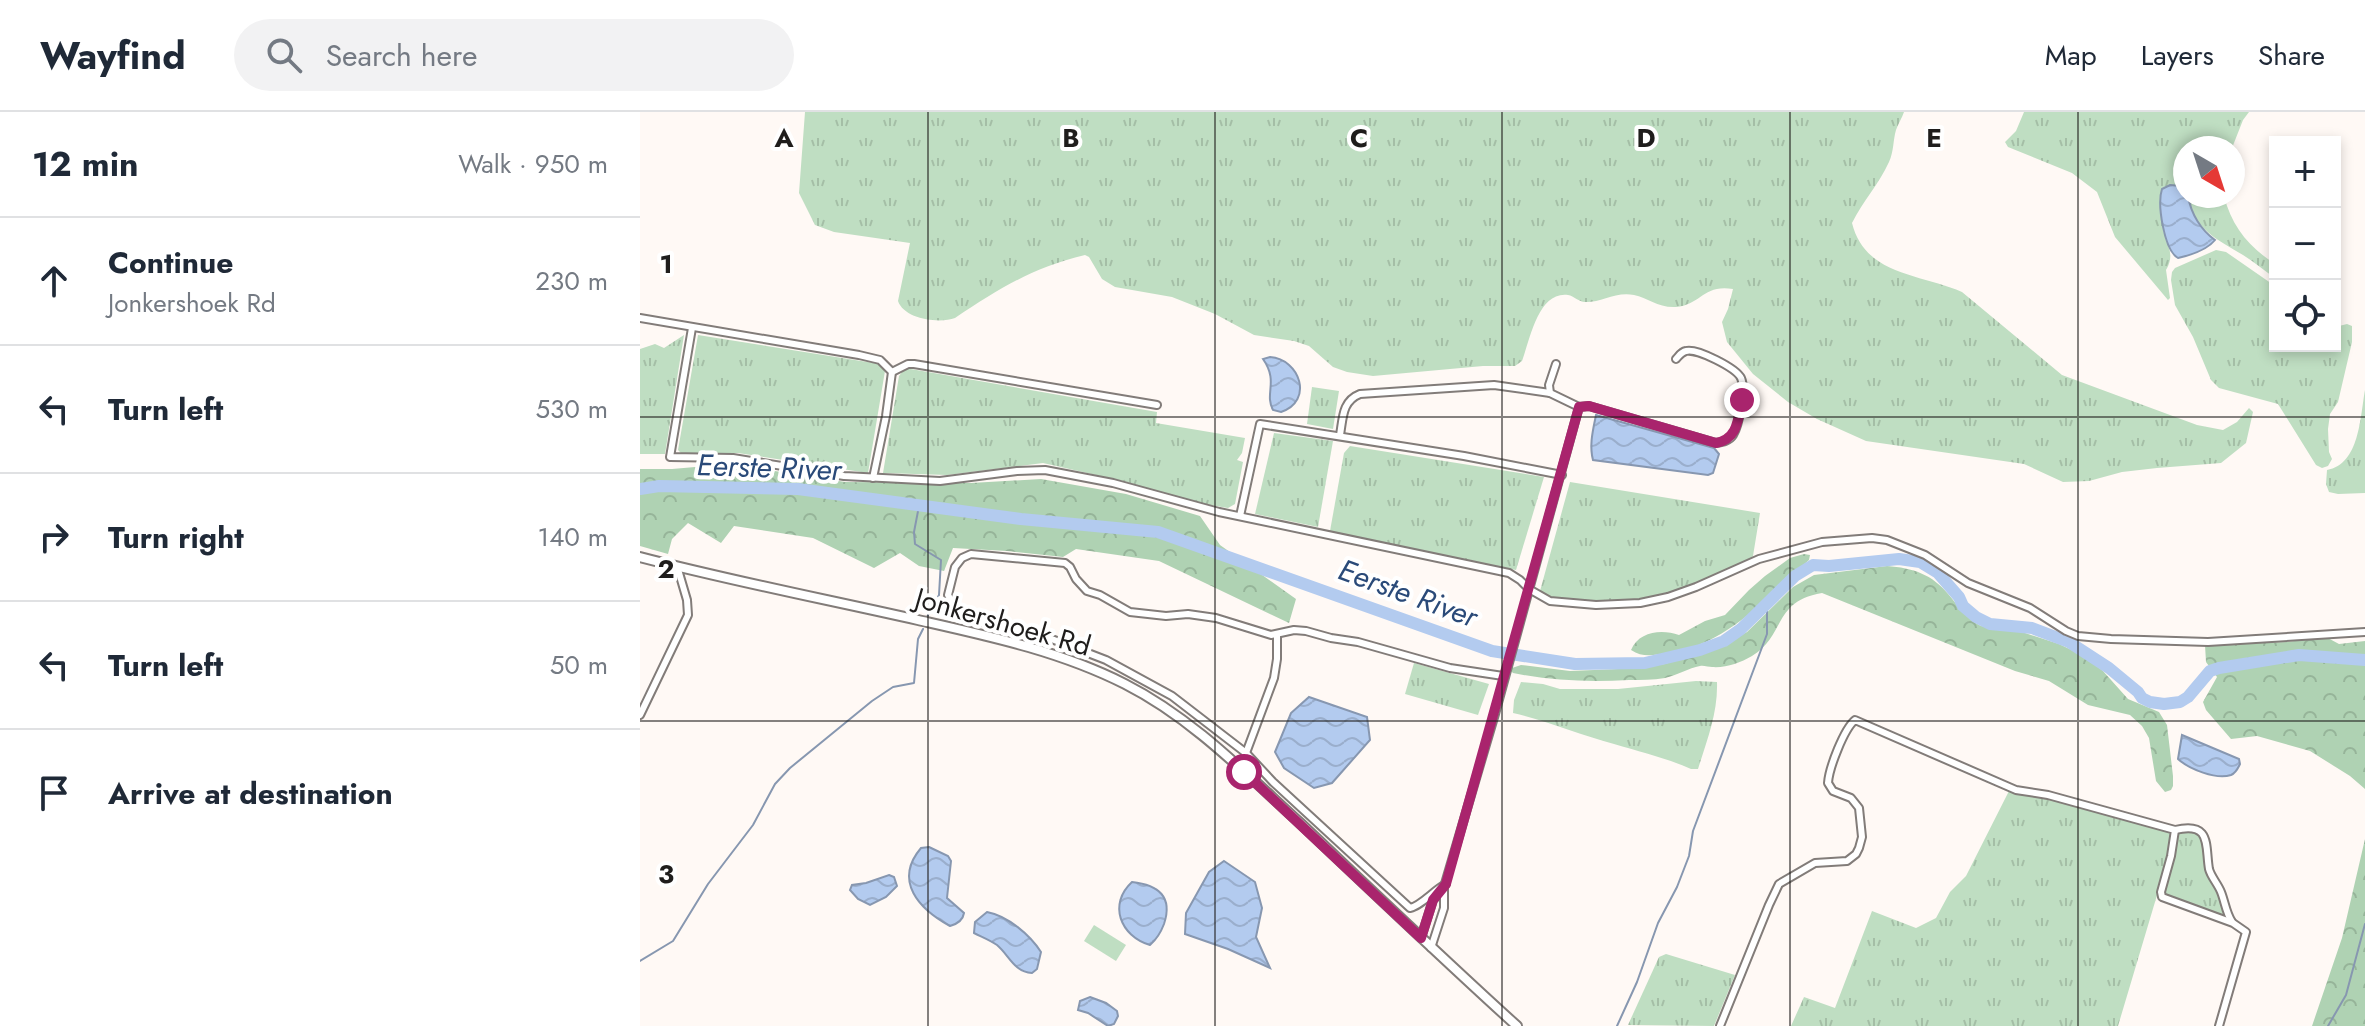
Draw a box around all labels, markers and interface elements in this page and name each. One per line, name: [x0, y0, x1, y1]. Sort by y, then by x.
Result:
search box: [234, 19, 794, 91]
text: Wayfind: [40, 28, 186, 83]
icon: search: [262, 33, 306, 77]
text: Search here: [326, 34, 477, 77]
text: Map: [2045, 35, 2097, 76]
text: Layers: [2141, 35, 2214, 76]
text: Share: [2258, 35, 2325, 76]
text: A: [773, 119, 794, 157]
text: B: [1062, 119, 1080, 157]
text: C: [1350, 119, 1368, 157]
text: D: [1636, 119, 1656, 157]
text: E: [1926, 119, 1942, 157]
north arrow: [2173, 136, 2245, 208]
map controls: [2269, 136, 2341, 352]
button: +: [2269, 136, 2341, 208]
text: 12 min: [32, 140, 139, 189]
text: Walk · 950 m: [458, 145, 608, 183]
button: −: [2269, 208, 2341, 280]
text: Continue: [108, 241, 234, 284]
text: 1: [659, 245, 673, 283]
icon: ahead: [32, 259, 76, 303]
text: 230 m: [535, 262, 608, 300]
button: locate: [2269, 280, 2341, 352]
text: Jonkershoek Rd: [108, 284, 276, 322]
route end: [1724, 382, 1760, 418]
icon: left: [32, 387, 76, 431]
text: Turn left: [108, 388, 223, 431]
text: 530 m: [535, 390, 608, 428]
water label: Eerste River: [696, 443, 844, 491]
icon: right: [32, 515, 76, 559]
text: Turn right: [108, 516, 244, 559]
text: 140 m: [537, 518, 608, 556]
water label: Eerste River: [1333, 548, 1485, 639]
text: 2: [657, 550, 675, 588]
street label: Jonkershoek Rd: [907, 576, 1095, 667]
icon: left: [32, 643, 76, 687]
text: Turn left: [108, 644, 223, 687]
text: 50 m: [550, 646, 608, 684]
route start: [1226, 754, 1262, 790]
icon: arrive: [32, 771, 76, 815]
text: Arrive at destination: [108, 772, 393, 815]
text: 3: [658, 855, 674, 893]

